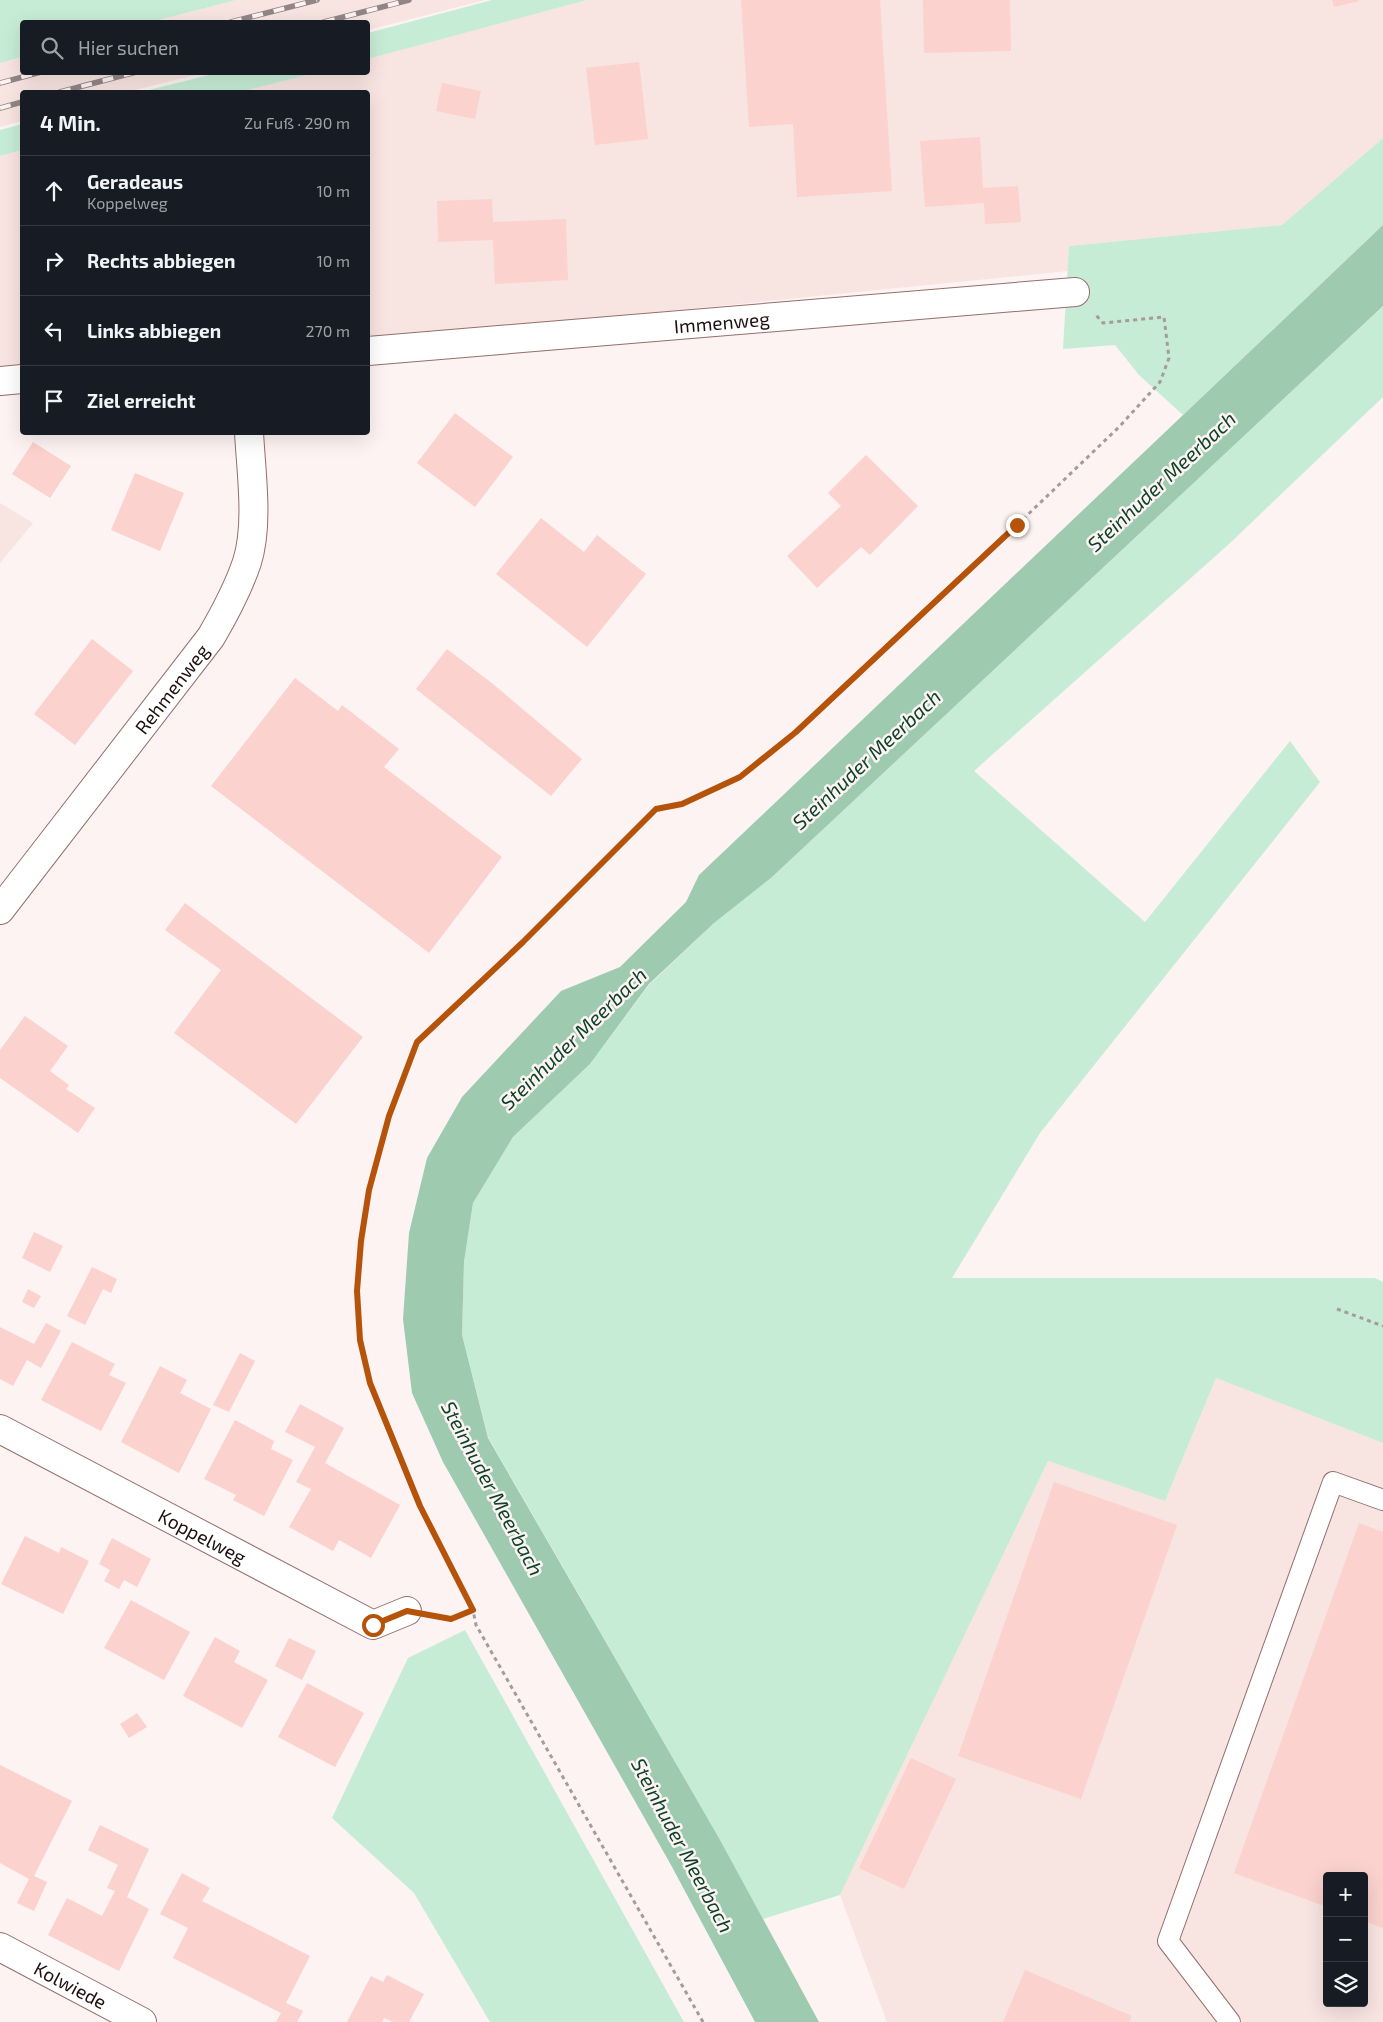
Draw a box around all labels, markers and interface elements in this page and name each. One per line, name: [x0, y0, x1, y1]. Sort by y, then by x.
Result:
search box: [20, 20, 370, 75]
icon: search: [38, 34, 66, 62]
text: Hier suchen: [78, 36, 179, 59]
text: 4 Min.: [40, 110, 101, 135]
text: Zu Fuß · 290 m: [244, 113, 350, 132]
text: Geradeaus: [87, 170, 183, 193]
icon: ahead: [40, 177, 68, 205]
text: 10 m: [316, 181, 350, 200]
text: Koppelweg: [87, 193, 168, 212]
icon: right: [40, 247, 68, 275]
text: Rechts abbiegen: [87, 249, 235, 272]
text: 10 m: [316, 251, 350, 270]
street label: Immenweg: [673, 306, 771, 337]
icon: left: [40, 317, 68, 345]
text: Links abbiegen: [87, 319, 221, 342]
text: 270 m: [306, 321, 350, 340]
icon: arrive: [40, 387, 68, 415]
text: Ziel erreicht: [87, 389, 196, 412]
water label: Steinhuder Meerbach: [1082, 406, 1240, 556]
route end: [1006, 514, 1029, 537]
street label: Rehmenweg: [129, 639, 213, 738]
water label: Steinhuder Meerbach: [787, 684, 945, 834]
water label: Steinhuder Meerbach: [495, 962, 651, 1114]
water label: Steinhuder Meerbach: [437, 1397, 549, 1579]
street label: Koppelweg: [155, 1503, 251, 1568]
route start: [362, 1614, 385, 1637]
water label: Steinhuder Meerbach: [627, 1754, 739, 1936]
map controls: [1323, 1872, 1368, 2007]
button: +: [1323, 1872, 1368, 1917]
button: −: [1323, 1917, 1368, 1962]
street label: Kolwiede: [31, 1956, 111, 2013]
button: layers: [1323, 1962, 1368, 2007]

